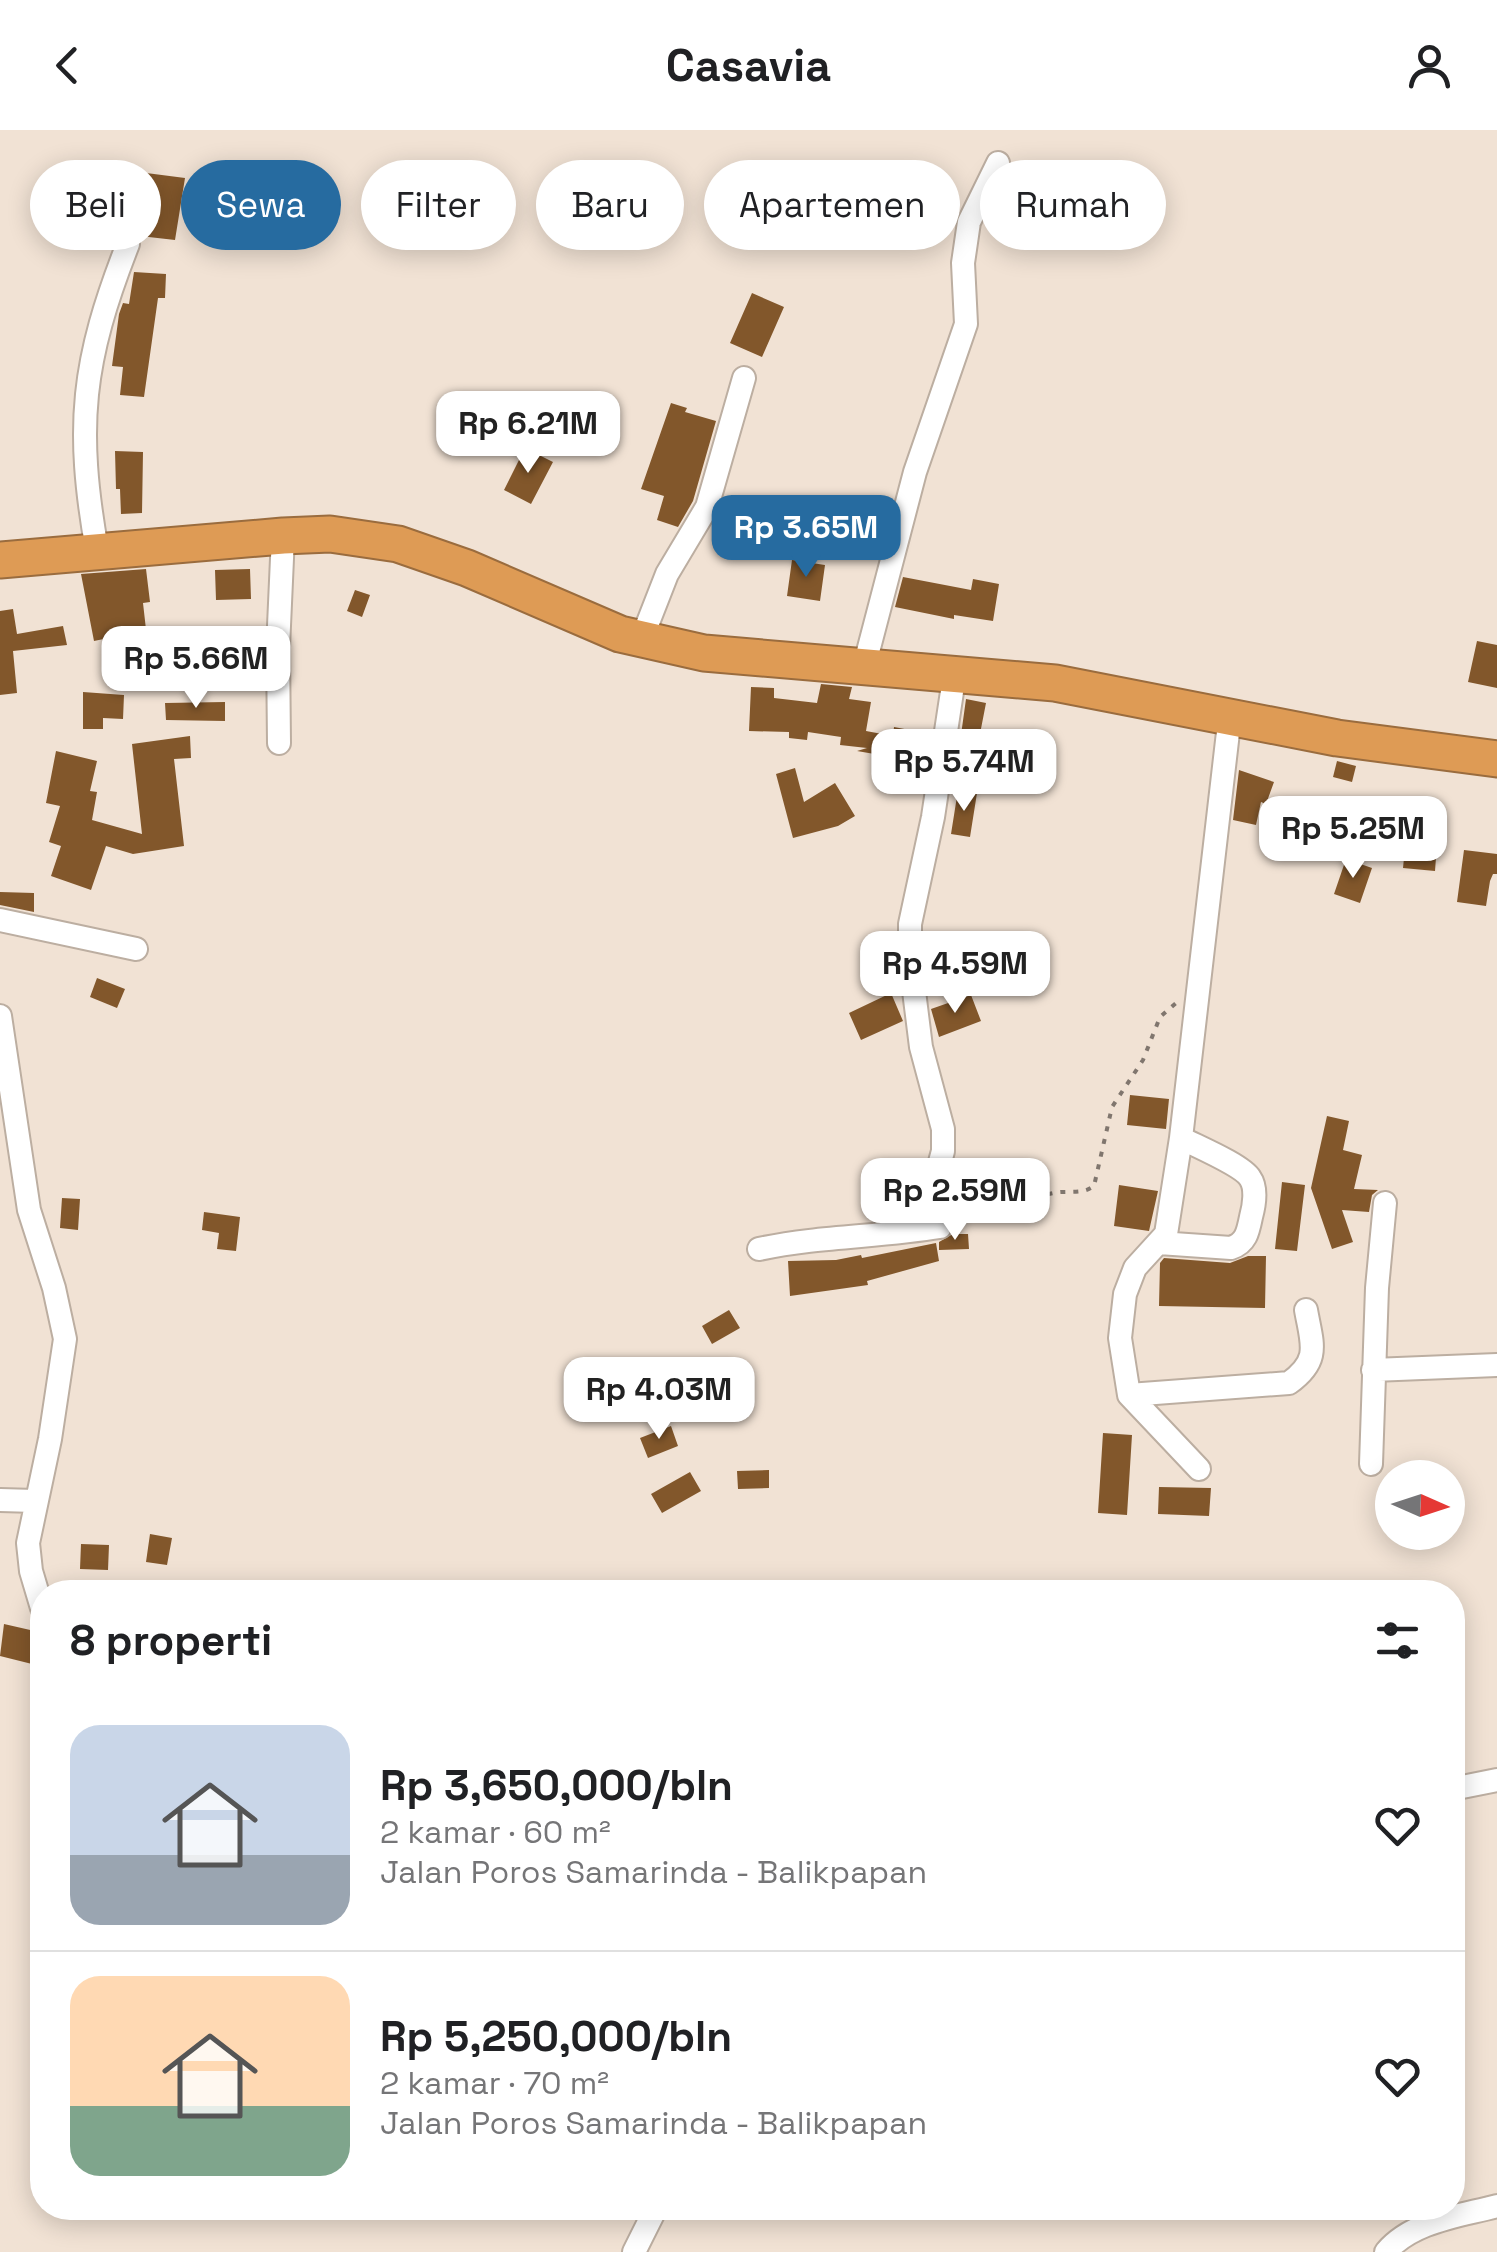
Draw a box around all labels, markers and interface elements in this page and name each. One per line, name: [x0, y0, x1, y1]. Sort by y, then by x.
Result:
text: Casavia: [666, 37, 831, 94]
icon: back: [40, 38, 95, 93]
icon: person: [1402, 38, 1457, 93]
chip: Beli: [30, 160, 161, 250]
chip: Sewa: [181, 160, 341, 250]
chip: Filter: [361, 160, 516, 250]
chip: Baru: [536, 160, 684, 250]
chip: Apartemen: [704, 160, 960, 250]
chip: Rumah: [980, 160, 1166, 250]
pin: Rp 6.21M: [425, 391, 631, 476]
text: Rp 6.21M: [458, 403, 598, 443]
pin: Rp 3.65M: [703, 495, 909, 580]
text: Rp 3.65M: [734, 507, 878, 547]
pin: Rp 5.66M: [93, 626, 299, 711]
text: Rp 5.66M: [124, 638, 268, 678]
pin: Rp 5.74M: [861, 729, 1067, 814]
text: Rp 5.74M: [893, 741, 1035, 781]
pin: Rp 5.25M: [1250, 796, 1456, 881]
text: Rp 5.25M: [1281, 808, 1425, 848]
pin: Rp 4.59M: [852, 931, 1058, 1016]
text: Rp 4.59M: [882, 943, 1028, 983]
pin: Rp 2.59M: [852, 1158, 1058, 1243]
text: Rp 2.59M: [883, 1170, 1027, 1210]
pin: Rp 4.03M: [556, 1357, 762, 1442]
text: Rp 4.03M: [586, 1369, 732, 1409]
north arrow: [1375, 1460, 1465, 1550]
map controls: [1375, 1460, 1465, 1550]
icon: filters: [1370, 1613, 1425, 1668]
text: 8 properti: [70, 1614, 272, 1667]
text: Rp 3,650,000/bln: [380, 1759, 733, 1812]
icon: home: [150, 1765, 270, 1885]
icon: heart: [1370, 1798, 1425, 1853]
text: 2 kamar · 60 m²: [380, 1812, 611, 1852]
text: Jalan Poros Samarinda - Balikpapan: [380, 1852, 927, 1892]
text: Rp 5,250,000/bln: [380, 2010, 732, 2063]
icon: home: [150, 2016, 270, 2136]
icon: heart: [1370, 2049, 1425, 2104]
text: 2 kamar · 70 m²: [380, 2063, 609, 2103]
text: Jalan Poros Samarinda - Balikpapan: [380, 2103, 927, 2143]

